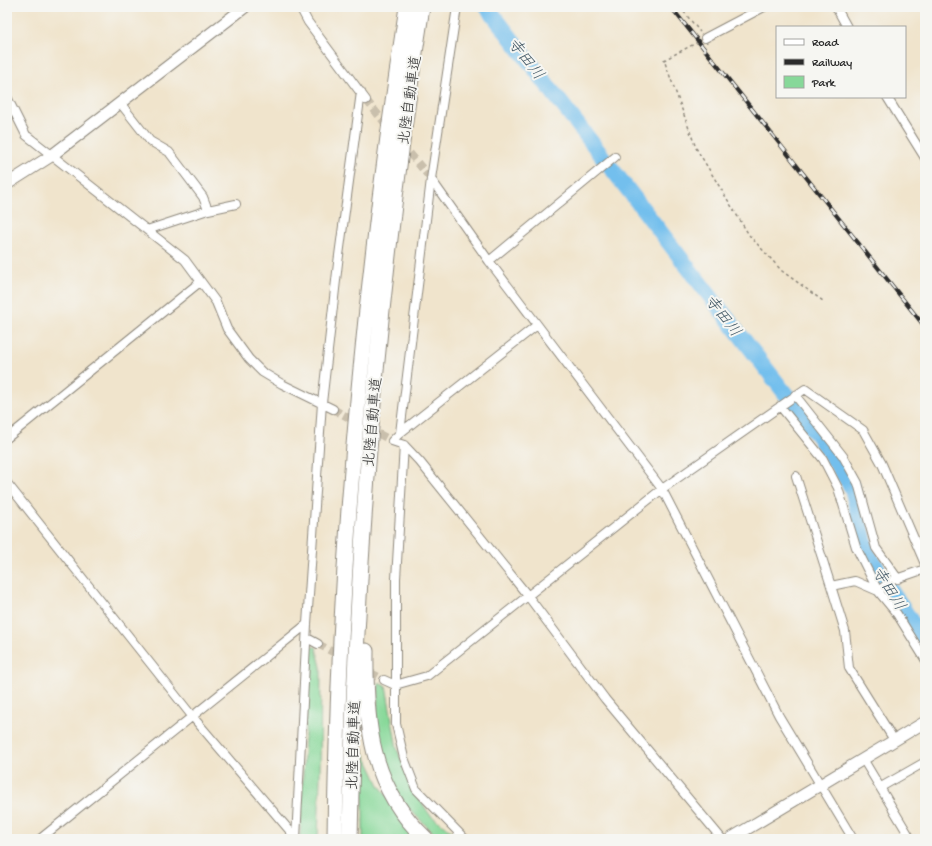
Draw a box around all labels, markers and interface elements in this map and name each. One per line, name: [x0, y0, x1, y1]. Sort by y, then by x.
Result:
legend: [776, 26, 906, 98]
water label: 寺田川: [502, 35, 547, 85]
text: Road: [812, 37, 839, 51]
street label: 北陸自動車道: [395, 54, 426, 146]
text: Railway: [812, 57, 852, 71]
text: Park: [811, 77, 837, 91]
water label: 寺田川: [699, 292, 744, 342]
street label: 北陸自動車道: [360, 376, 387, 468]
water label: 寺田川: [866, 564, 909, 615]
street label: 北陸自動車道: [343, 700, 366, 790]

